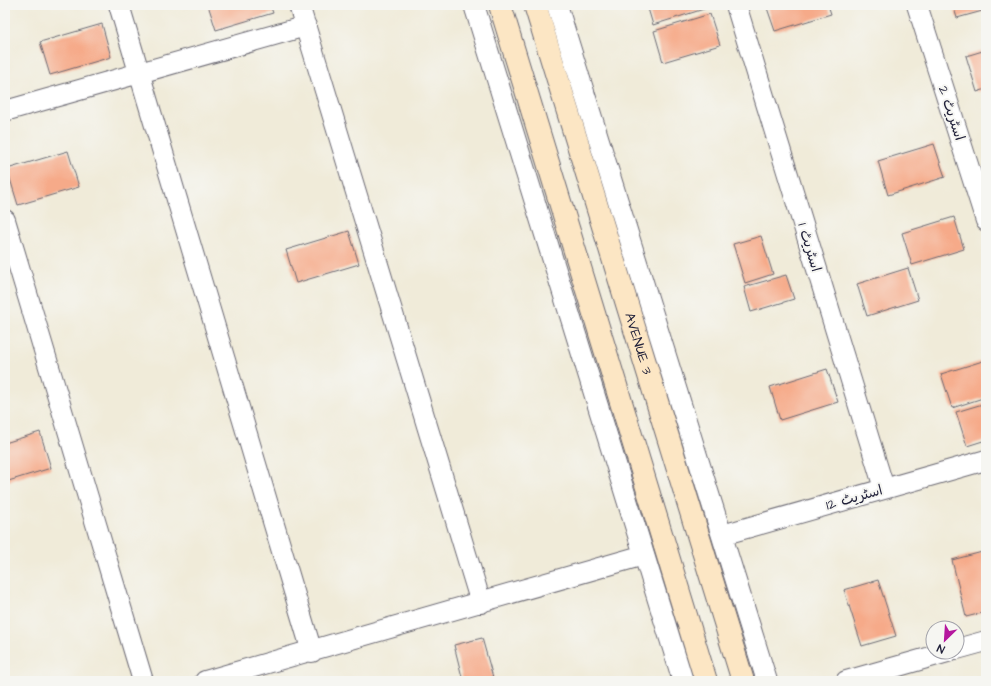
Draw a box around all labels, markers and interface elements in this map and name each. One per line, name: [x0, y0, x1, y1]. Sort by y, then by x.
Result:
street label: اسٹریٹ 2: [933, 83, 969, 143]
street label: اسٹریٹ 1: [792, 220, 826, 274]
street label: AVENUE 3: [619, 310, 657, 377]
street label: اسٹریٹ 12: [824, 480, 885, 516]
north arrow: [925, 620, 965, 660]
text: N: [935, 640, 947, 657]

